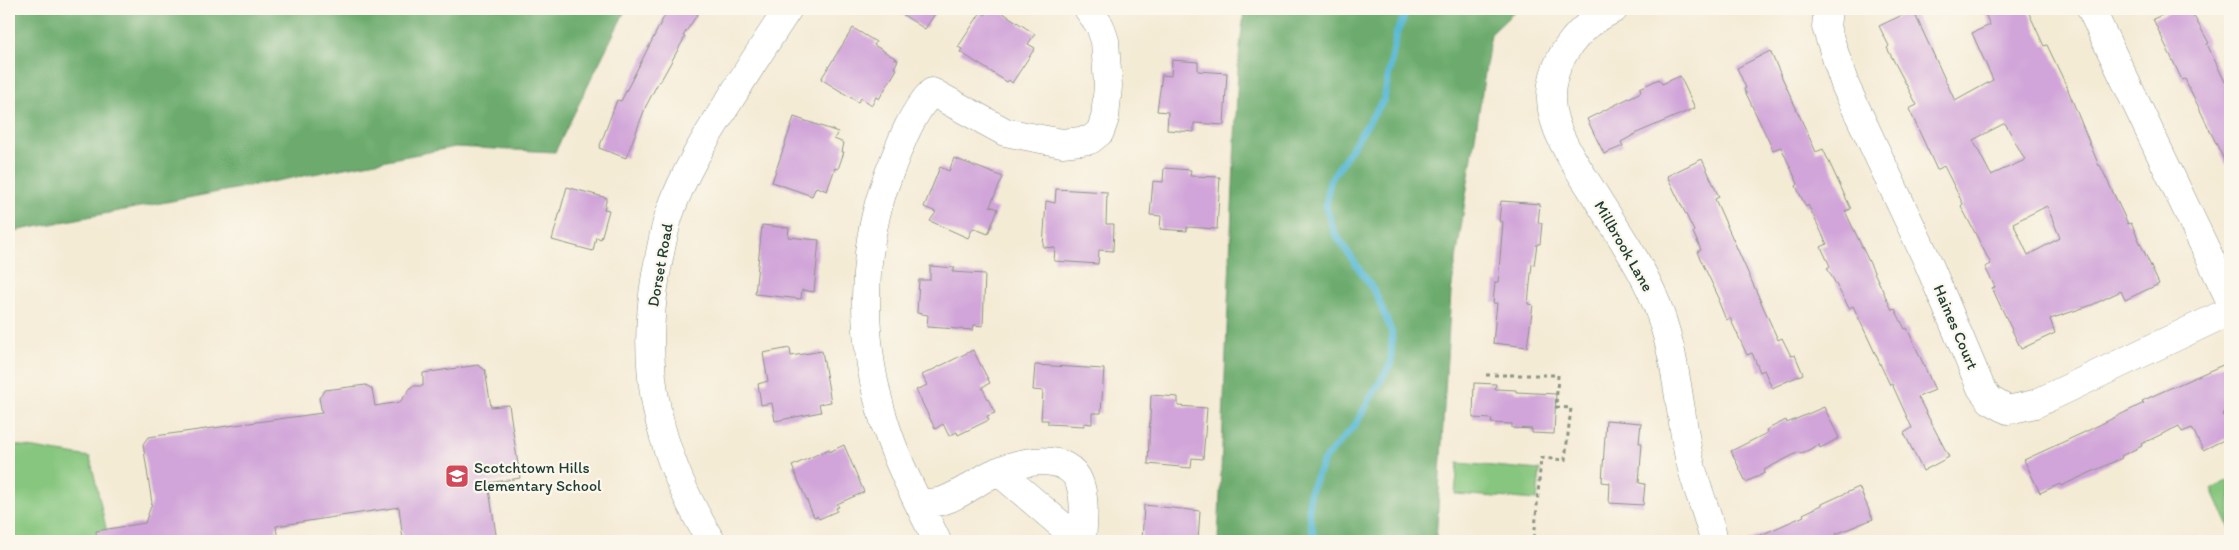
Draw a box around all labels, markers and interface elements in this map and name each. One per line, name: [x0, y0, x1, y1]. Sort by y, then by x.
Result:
street label: Millbrook Lane: [1590, 197, 1658, 295]
street label: Dorset Road: [643, 222, 677, 308]
street label: Haines Court: [1930, 282, 1982, 372]
place label: Scotchtown Hills Elementary School: [474, 458, 602, 495]
school or university icon: Scotchtown Hills Elementary School: [444, 463, 470, 489]

